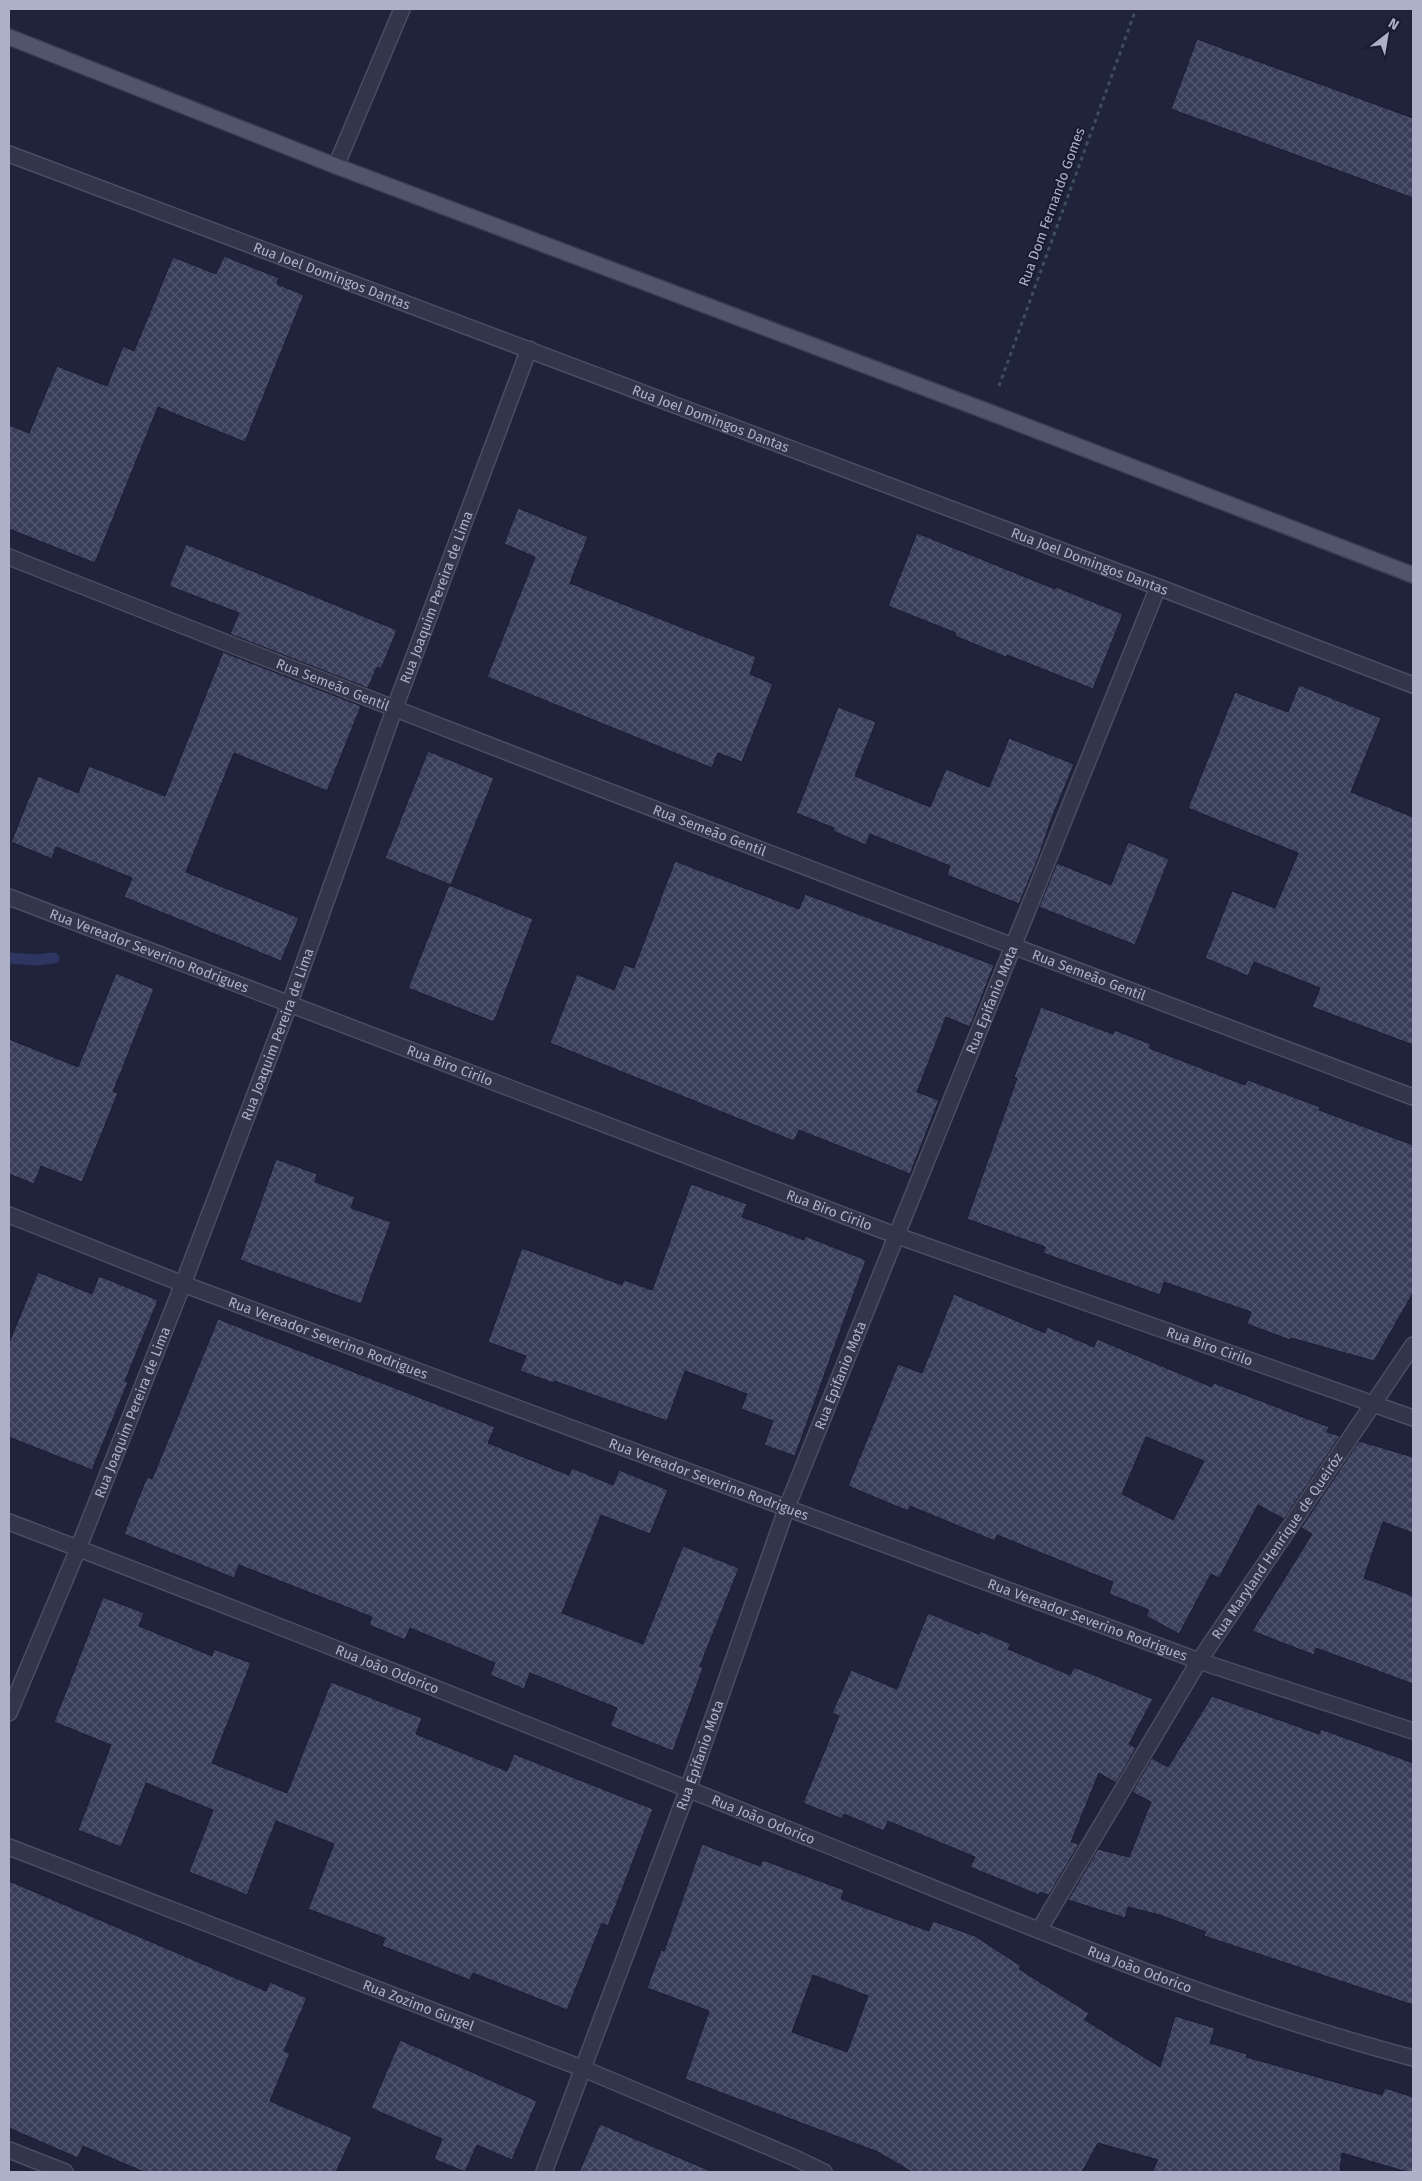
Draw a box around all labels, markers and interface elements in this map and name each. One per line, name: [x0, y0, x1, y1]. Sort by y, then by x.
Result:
north arrow: [1362, 10, 1412, 60]
text: N: [1385, 15, 1402, 34]
street label: Rua Dom Fernando Gomes: [1015, 125, 1089, 289]
street label: Rua Joel Domingos Dantas: [251, 238, 413, 313]
street label: Rua Joel Domingos Dantas: [630, 381, 792, 456]
street label: Rua Joaquim Pereira de Lima: [396, 509, 476, 686]
street label: Rua Joel Domingos Dantas: [1009, 524, 1171, 599]
street label: Rua Semeão Gentil: [274, 655, 392, 714]
street label: Rua Semeão Gentil: [650, 801, 769, 860]
street label: Rua Vereador Severino Rodrigues: [47, 905, 252, 996]
street label: Rua Epifanio Mota: [962, 943, 1021, 1056]
street label: Rua Joaquim Pereira de Lima: [237, 946, 317, 1123]
street label: Rua Semeão Gentil: [1030, 946, 1148, 1004]
street label: Rua Biro Cirilo: [405, 1041, 495, 1089]
street label: Rua Biro Cirilo: [784, 1186, 875, 1234]
street label: Rua Vereador Severino Rodrigues: [226, 1293, 431, 1383]
street label: Rua Epifanio Mota: [811, 1319, 870, 1432]
street label: Rua Biro Cirilo: [1164, 1323, 1255, 1369]
street label: Rua Joaquim Pereira de Lima: [91, 1324, 174, 1500]
street label: Rua Vereador Severino Rodrigues: [607, 1434, 811, 1524]
street label: Rua Maryland Henrique de Queiróz: [1208, 1449, 1346, 1642]
street label: Rua Vereador Severino Rodrigues: [985, 1575, 1190, 1665]
street label: Rua João Odorico: [333, 1641, 442, 1697]
street label: Rua Epifanio Mota: [672, 1698, 727, 1812]
street label: Rua João Odorico: [709, 1791, 818, 1848]
street label: Rua João Odorico: [1085, 1942, 1194, 1996]
street label: Rua Zozimo Gurgel: [360, 1976, 477, 2034]

